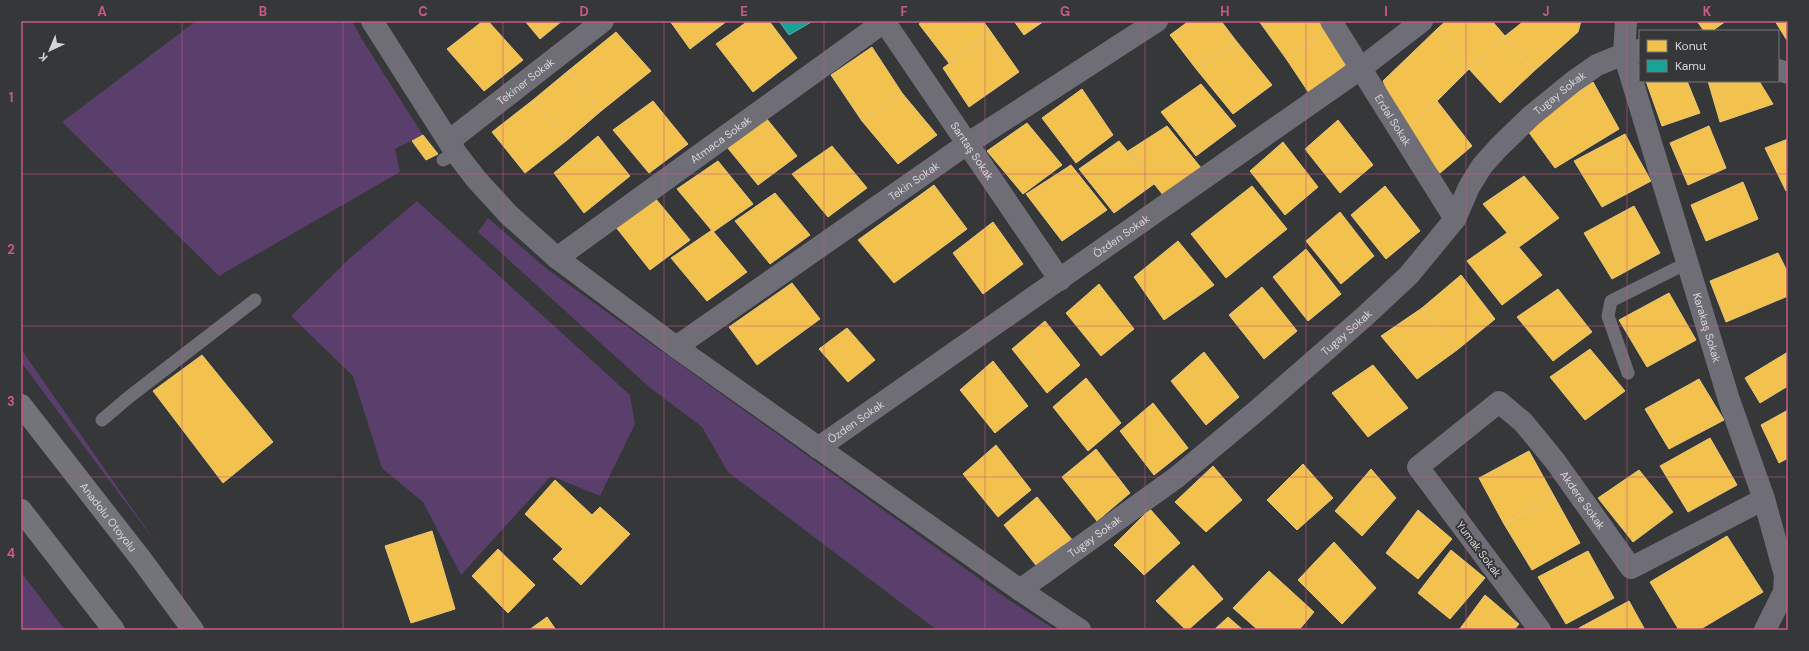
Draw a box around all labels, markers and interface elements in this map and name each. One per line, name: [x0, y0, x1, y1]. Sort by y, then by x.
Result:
text: A: [97, 3, 107, 20]
text: B: [259, 3, 267, 20]
text: C: [418, 3, 428, 20]
text: D: [579, 3, 589, 20]
text: E: [740, 3, 748, 20]
text: F: [900, 3, 908, 20]
text: G: [1060, 3, 1070, 20]
text: H: [1220, 3, 1230, 20]
text: I: [1384, 3, 1388, 20]
text: J: [1542, 3, 1550, 20]
text: K: [1703, 3, 1712, 20]
north arrow: [30, 30, 70, 70]
legend: [1639, 30, 1779, 82]
text: Konut: [1675, 38, 1707, 54]
text: K: [36, 50, 51, 65]
street label: Tekiner Sokak: [494, 54, 557, 108]
text: Kamu: [1675, 58, 1706, 74]
street label: Tugay Sokak: [1531, 68, 1589, 118]
text: 1: [9, 89, 13, 106]
street label: Erdal Sokak: [1372, 92, 1415, 149]
street label: Atmaca Sokak: [687, 113, 754, 166]
street label: Sarıtaş Sokak: [947, 119, 997, 183]
street label: Tekin Sokak: [886, 158, 942, 204]
street label: Özden Sokak: [1090, 211, 1153, 261]
text: 2: [7, 241, 15, 258]
street label: Karakaş Sokak: [1690, 291, 1724, 365]
street label: Tugay Sokak: [1318, 306, 1375, 358]
text: 3: [7, 393, 15, 410]
street label: Özden Sokak: [825, 397, 887, 446]
street label: Akdere Sokak: [1557, 468, 1609, 532]
street label: Anadolu Otoyolu: [77, 479, 140, 555]
street label: Tugay Sokak: [1065, 512, 1125, 560]
street label: Yumak Sokak: [1453, 518, 1505, 580]
text: 4: [7, 545, 15, 562]

